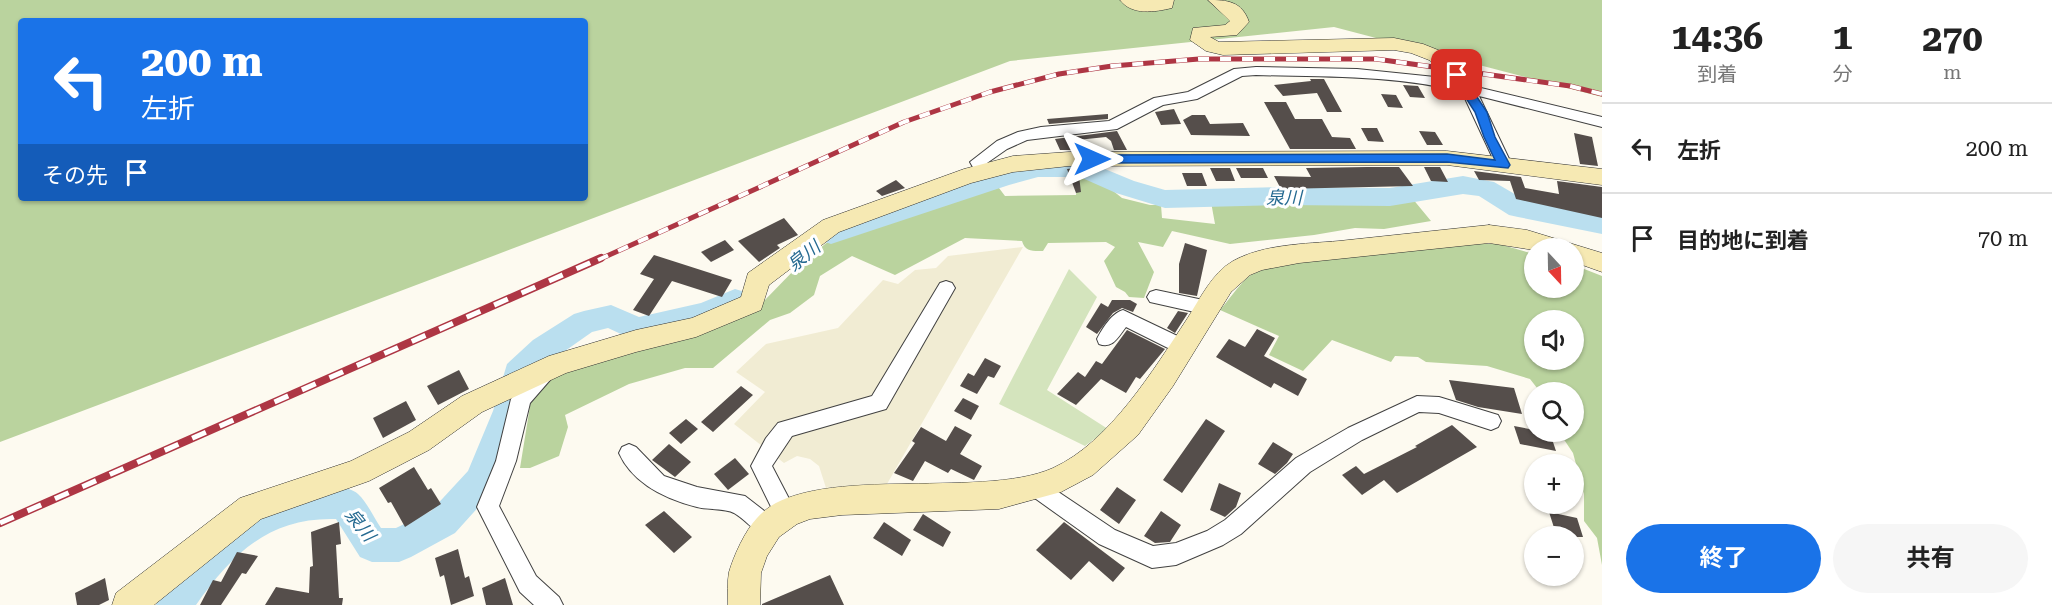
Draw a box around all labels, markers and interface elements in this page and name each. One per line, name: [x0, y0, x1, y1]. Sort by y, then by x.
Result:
text: 14:36: [1671, 16, 1763, 58]
text: 1: [1833, 16, 1853, 58]
text: 270: [1922, 18, 1983, 60]
text: 200 m: [141, 37, 263, 86]
icon: left: [42, 42, 120, 120]
pin: [1431, 49, 1482, 100]
icon: arrive: [1440, 58, 1473, 91]
text: m: [1943, 60, 1961, 84]
text: 到着: [1697, 62, 1737, 86]
text: 分: [1833, 62, 1853, 86]
text: 左折: [141, 93, 195, 125]
position arrow: [1060, 127, 1124, 191]
icon: left: [1626, 132, 1659, 165]
text: 200 m: [1965, 136, 2028, 161]
text: 左折: [1677, 138, 1721, 163]
icon: arrive: [120, 156, 153, 189]
text: その先: [42, 163, 108, 188]
water label: 泉川: [1266, 187, 1304, 208]
icon: arrive: [1626, 222, 1659, 255]
text: 70 m: [1978, 226, 2028, 251]
text: 目的地に到着: [1677, 228, 1809, 253]
water label: 泉川: [783, 235, 826, 275]
north arrow: [1524, 238, 1584, 298]
map controls: [1524, 238, 1584, 586]
button: sound: [1524, 310, 1584, 370]
button: search: [1524, 382, 1584, 442]
button: +: [1524, 454, 1584, 514]
water label: 泉川: [341, 504, 381, 547]
button: 終了: [1626, 524, 1821, 593]
button: 共有: [1833, 524, 2028, 593]
button: −: [1524, 526, 1584, 586]

